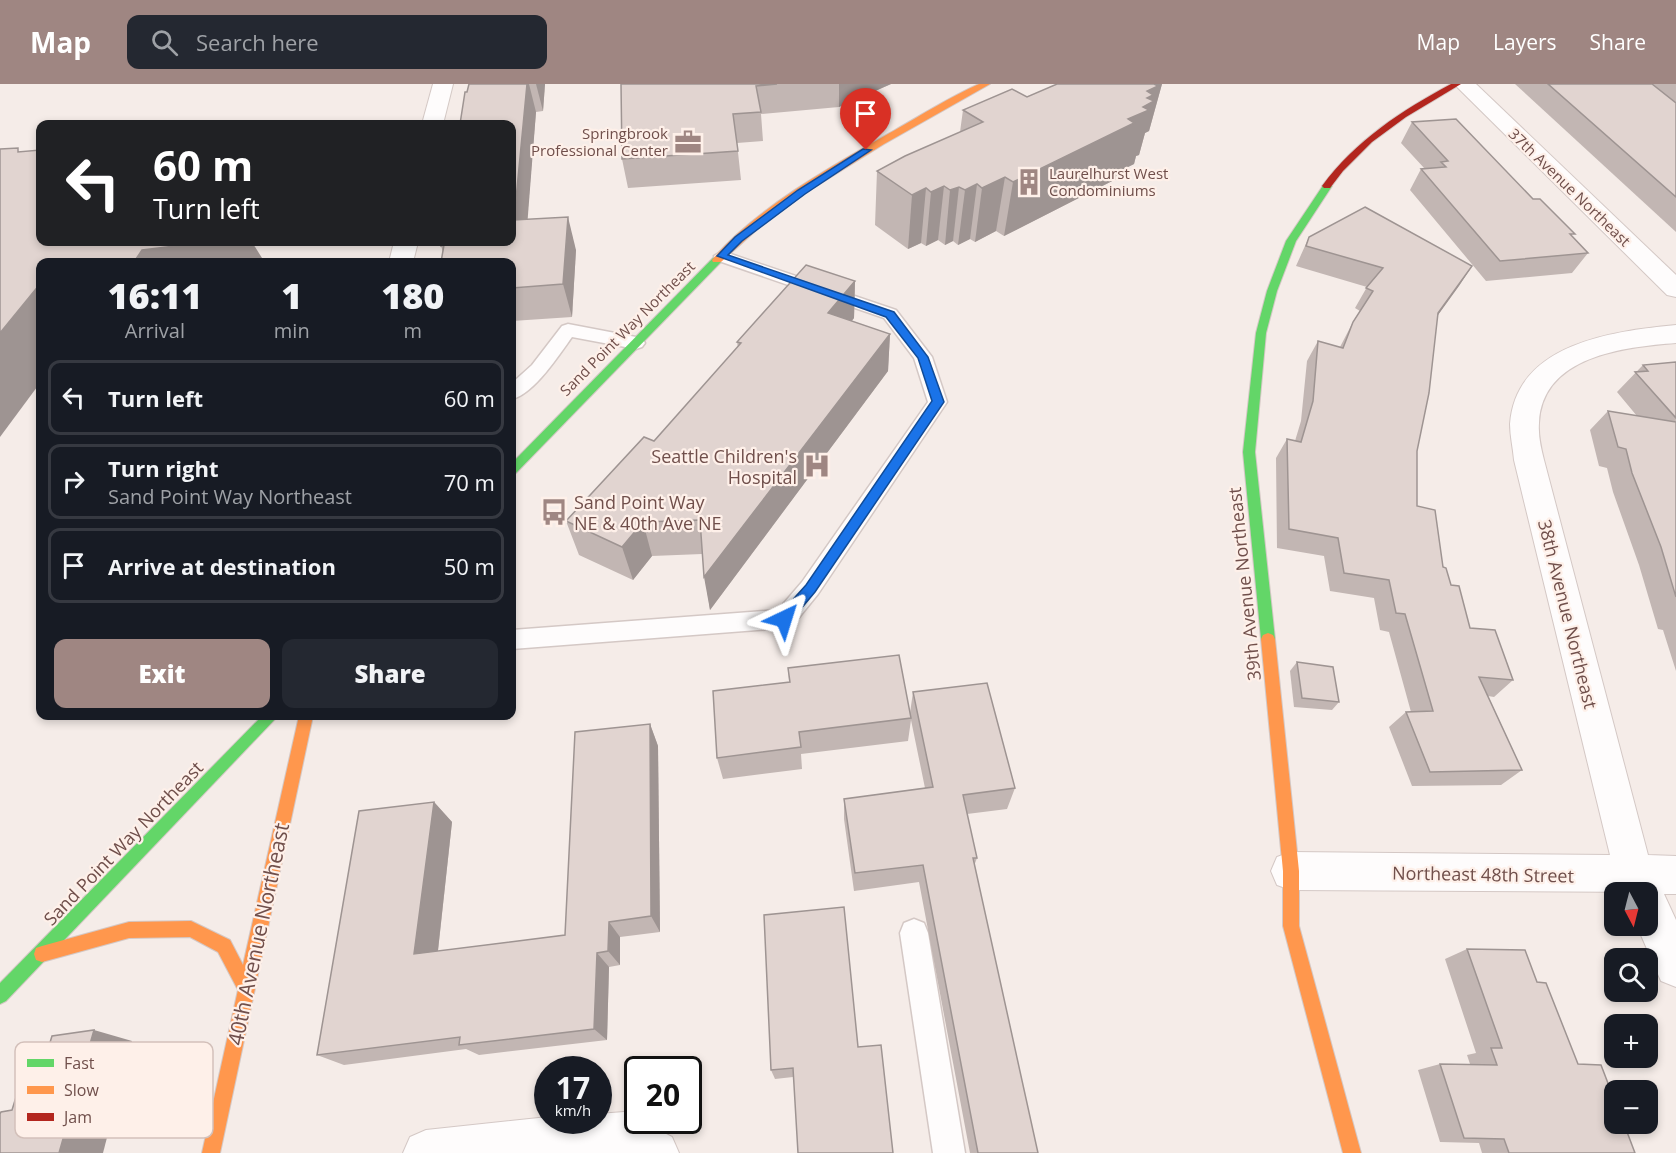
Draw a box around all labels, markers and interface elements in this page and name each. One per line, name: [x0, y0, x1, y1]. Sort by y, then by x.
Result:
search box: [127, 15, 547, 69]
text: Map: [30, 23, 91, 61]
icon: search: [148, 26, 181, 59]
text: Search here: [196, 27, 319, 57]
text: Map: [1417, 28, 1460, 56]
text: Layers: [1493, 28, 1557, 56]
text: Share: [1590, 28, 1646, 56]
pin: [840, 88, 891, 150]
icon: arrive: [849, 97, 882, 130]
place label: Springbrook Professional Center: [531, 123, 668, 160]
street label: 37th Avenue Northeast: [1505, 124, 1635, 250]
office icon: Springbrook Professional Center: [673, 127, 703, 157]
text: 60 m: [153, 136, 253, 193]
icon: left: [54, 144, 132, 222]
place label: Laurelhurst West Condominiums: [1049, 163, 1168, 200]
building icon: Laurelhurst West Condominiums: [1014, 167, 1044, 197]
text: Turn left: [153, 190, 260, 227]
street label: Sand Point Way Northeast: [555, 256, 699, 400]
text: 16:11: [108, 271, 202, 320]
text: 1: [281, 271, 302, 320]
text: 180: [381, 271, 444, 320]
text: Arrival: [125, 317, 185, 344]
text: min: [274, 317, 310, 344]
text: m: [404, 317, 422, 344]
icon: left: [57, 381, 90, 414]
text: Turn left: [108, 383, 203, 413]
text: 60 m: [444, 383, 495, 413]
place label: Seattle Children's Hospital: [651, 444, 797, 489]
hospital icon: Seattle Children's Hospital: [802, 451, 832, 481]
text: Turn right: [108, 453, 219, 483]
icon: right: [57, 465, 90, 498]
text: 70 m: [444, 467, 495, 497]
text: Sand Point Way Northeast: [108, 483, 352, 510]
street label: 39th Avenue Northeast: [1222, 486, 1266, 682]
place label: Sand Point Way NE & 40th Ave NE: [574, 490, 721, 535]
bus stop icon: Sand Point Way NE & 40th Ave NE: [539, 497, 569, 527]
street label: 38th Avenue Northeast: [1533, 517, 1603, 711]
icon: arrive: [57, 549, 90, 582]
text: Arrive at destination: [108, 551, 336, 581]
text: 50 m: [444, 551, 495, 581]
position arrow: [752, 587, 816, 651]
button: Exit: [54, 639, 270, 708]
button: Share: [282, 639, 498, 708]
street label: Sand Point Way Northeast: [38, 756, 208, 930]
street label: 40th Avenue Northeast: [221, 820, 295, 1048]
street label: Northeast 48th Street: [1392, 860, 1574, 888]
north arrow: [1604, 882, 1658, 936]
map controls: [1604, 882, 1658, 1134]
button: search: [1604, 948, 1658, 1002]
button: +: [1604, 1014, 1658, 1068]
legend: [15, 1042, 213, 1138]
text: Fast: [64, 1052, 95, 1074]
speed limit sign: 20: [624, 1056, 702, 1134]
text: 17: [556, 1067, 590, 1108]
text: Slow: [64, 1079, 99, 1101]
button: −: [1604, 1080, 1658, 1134]
text: km/h: [555, 1100, 591, 1120]
text: Jam: [62, 1106, 92, 1128]

